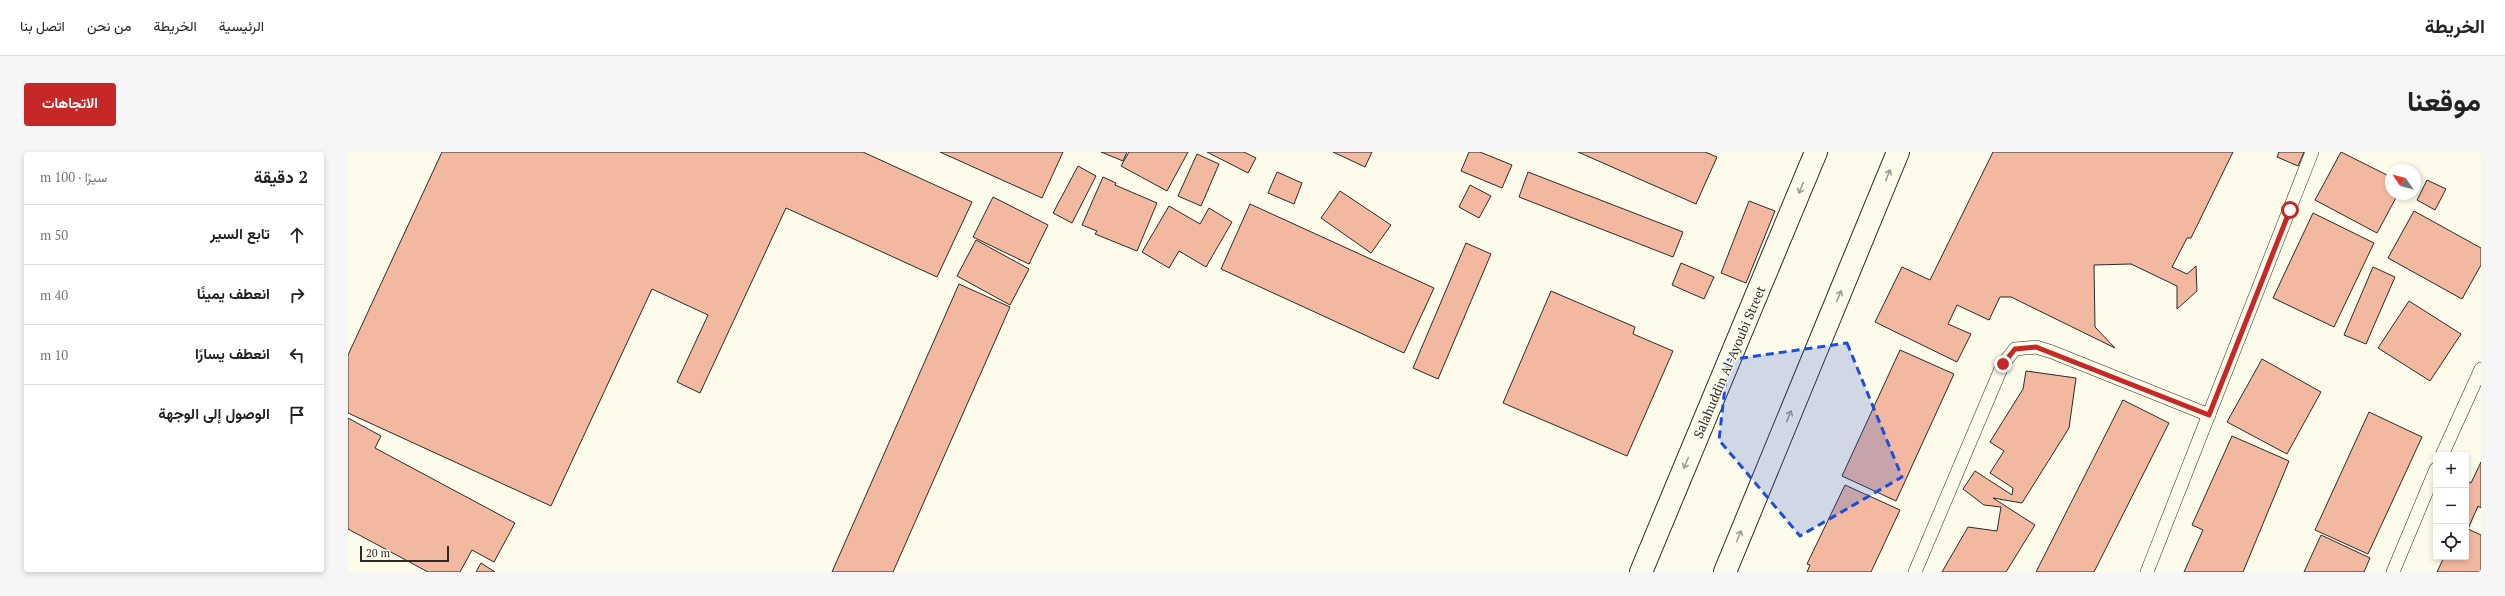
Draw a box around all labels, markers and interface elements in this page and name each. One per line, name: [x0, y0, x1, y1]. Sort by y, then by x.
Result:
text: الخريطة: [2425, 13, 2485, 38]
text: اتصل بنا: [20, 16, 65, 35]
text: من نحن: [87, 16, 131, 35]
text: الخريطة: [153, 16, 197, 35]
text: الرئيسية: [219, 16, 264, 35]
text: موقعنا: [2407, 82, 2481, 119]
button: الاتجاهات: [24, 83, 116, 126]
north arrow: [2385, 164, 2421, 200]
text: 2 دقيقة: [254, 165, 308, 188]
text: سيرًا · 100 m: [40, 168, 107, 186]
one-way arrow: [1885, 170, 1893, 182]
one-way arrow: [1797, 182, 1805, 194]
route start: [2281, 201, 2299, 219]
text: تابع السير: [210, 223, 270, 243]
icon: ahead: [286, 224, 308, 246]
text: 50 m: [40, 226, 68, 244]
text: انعطف يمينًا: [197, 283, 270, 303]
street label: Salahuddin Al-Ayoubi Street: [1689, 283, 1769, 441]
icon: right: [286, 284, 308, 306]
text: 40 m: [40, 286, 68, 304]
one-way arrow: [1835, 290, 1843, 302]
text: انعطف يسارًا: [195, 343, 270, 363]
icon: left: [286, 344, 308, 366]
text: 10 m: [40, 346, 68, 364]
route end: [1994, 355, 2012, 373]
text: الوصول إلى الوجهة: [158, 403, 270, 423]
icon: arrive: [286, 404, 308, 426]
one-way arrow: [1786, 410, 1793, 422]
map controls: [2433, 452, 2469, 560]
button: +: [2433, 452, 2469, 488]
one-way arrow: [1682, 456, 1690, 468]
button: −: [2433, 488, 2469, 524]
button: locate: [2433, 524, 2469, 560]
one-way arrow: [1736, 530, 1744, 542]
scale bar: [360, 544, 449, 563]
text: 20 m: [366, 546, 390, 560]

